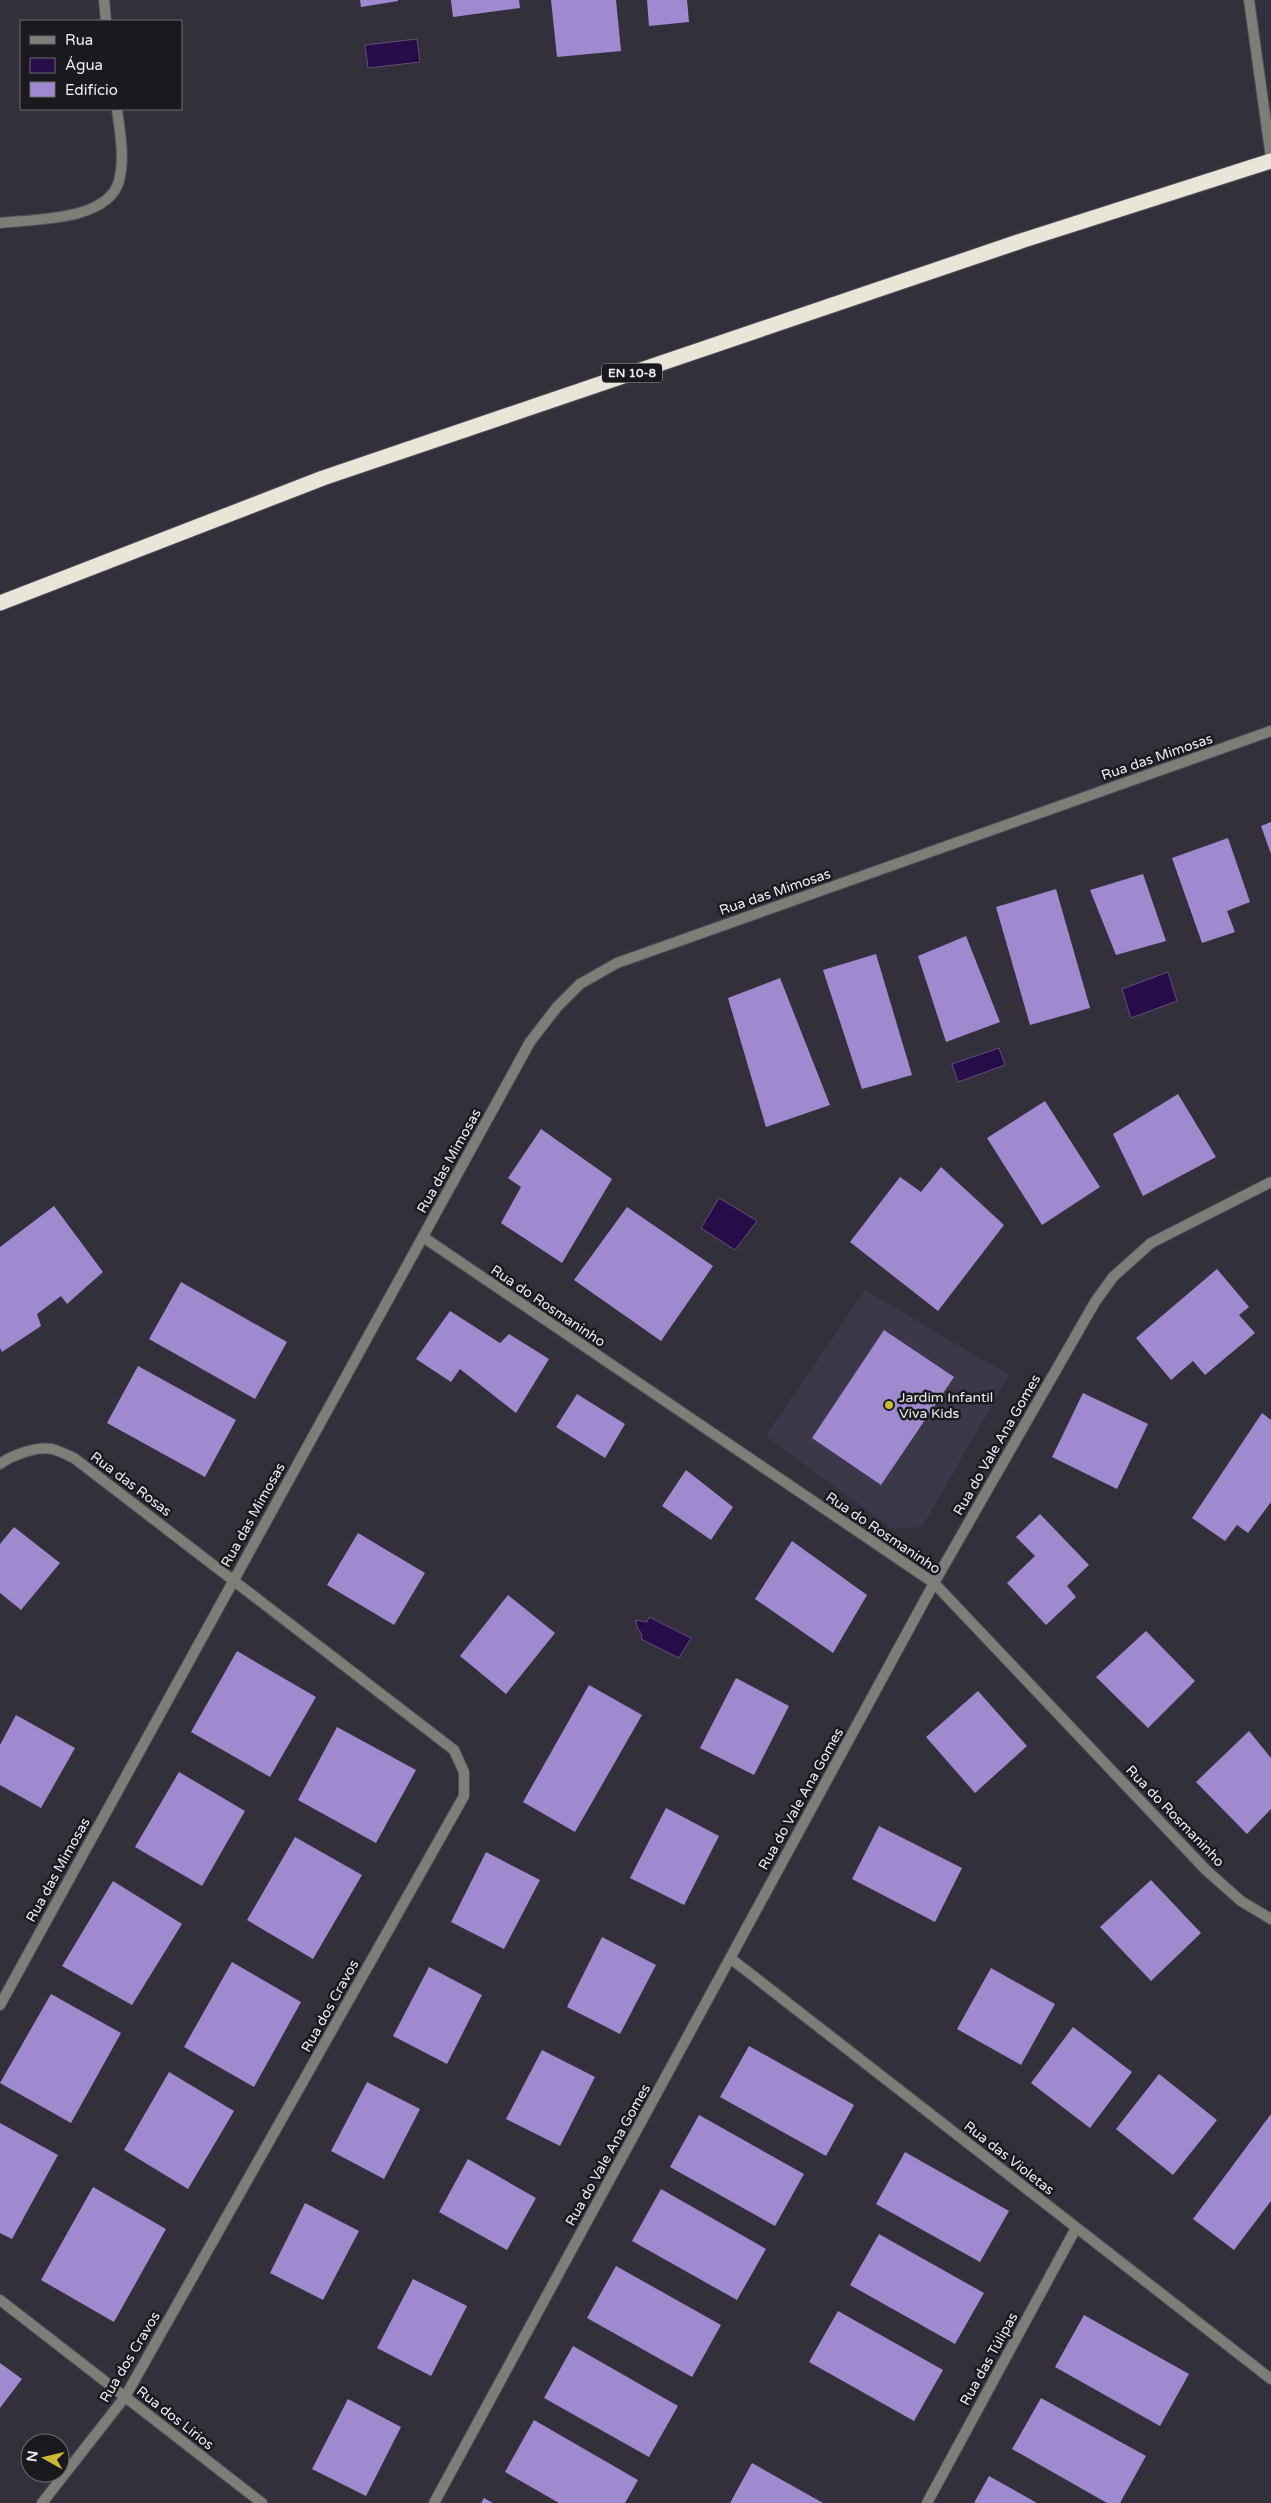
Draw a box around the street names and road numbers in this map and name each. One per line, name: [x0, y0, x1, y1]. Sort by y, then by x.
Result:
road number: EN 10-8: [602, 363, 662, 382]
street label: Rua das Mimosas: [1099, 730, 1215, 784]
street label: Rua das Mimosas: [717, 865, 833, 919]
street label: Rua das Mimosas: [413, 1106, 485, 1216]
street label: Rua do Rosmaninho: [488, 1261, 608, 1351]
street label: Rua do Vale Ana Gomes: [950, 1371, 1044, 1518]
street label: Rua das Rosas: [87, 1448, 175, 1520]
street label: Rua das Mimosas: [217, 1460, 289, 1570]
street label: Rua do Rosmaninho: [823, 1488, 943, 1578]
street label: Rua do Vale Ana Gomes: [755, 1725, 847, 1873]
street label: Rua do Rosmaninho: [1122, 1762, 1228, 1870]
street label: Rua das Mimosas: [22, 1815, 94, 1925]
street label: Rua dos Cravos: [298, 1957, 363, 2055]
street label: Rua do Vale Ana Gomes: [562, 2081, 654, 2229]
street label: Rua das Violetas: [960, 2117, 1058, 2199]
street label: Rua dos Cravos: [96, 2308, 164, 2406]
street label: Rua das Túlipas: [956, 2309, 1022, 2408]
street label: Rua dos Lírios: [133, 2383, 217, 2454]

